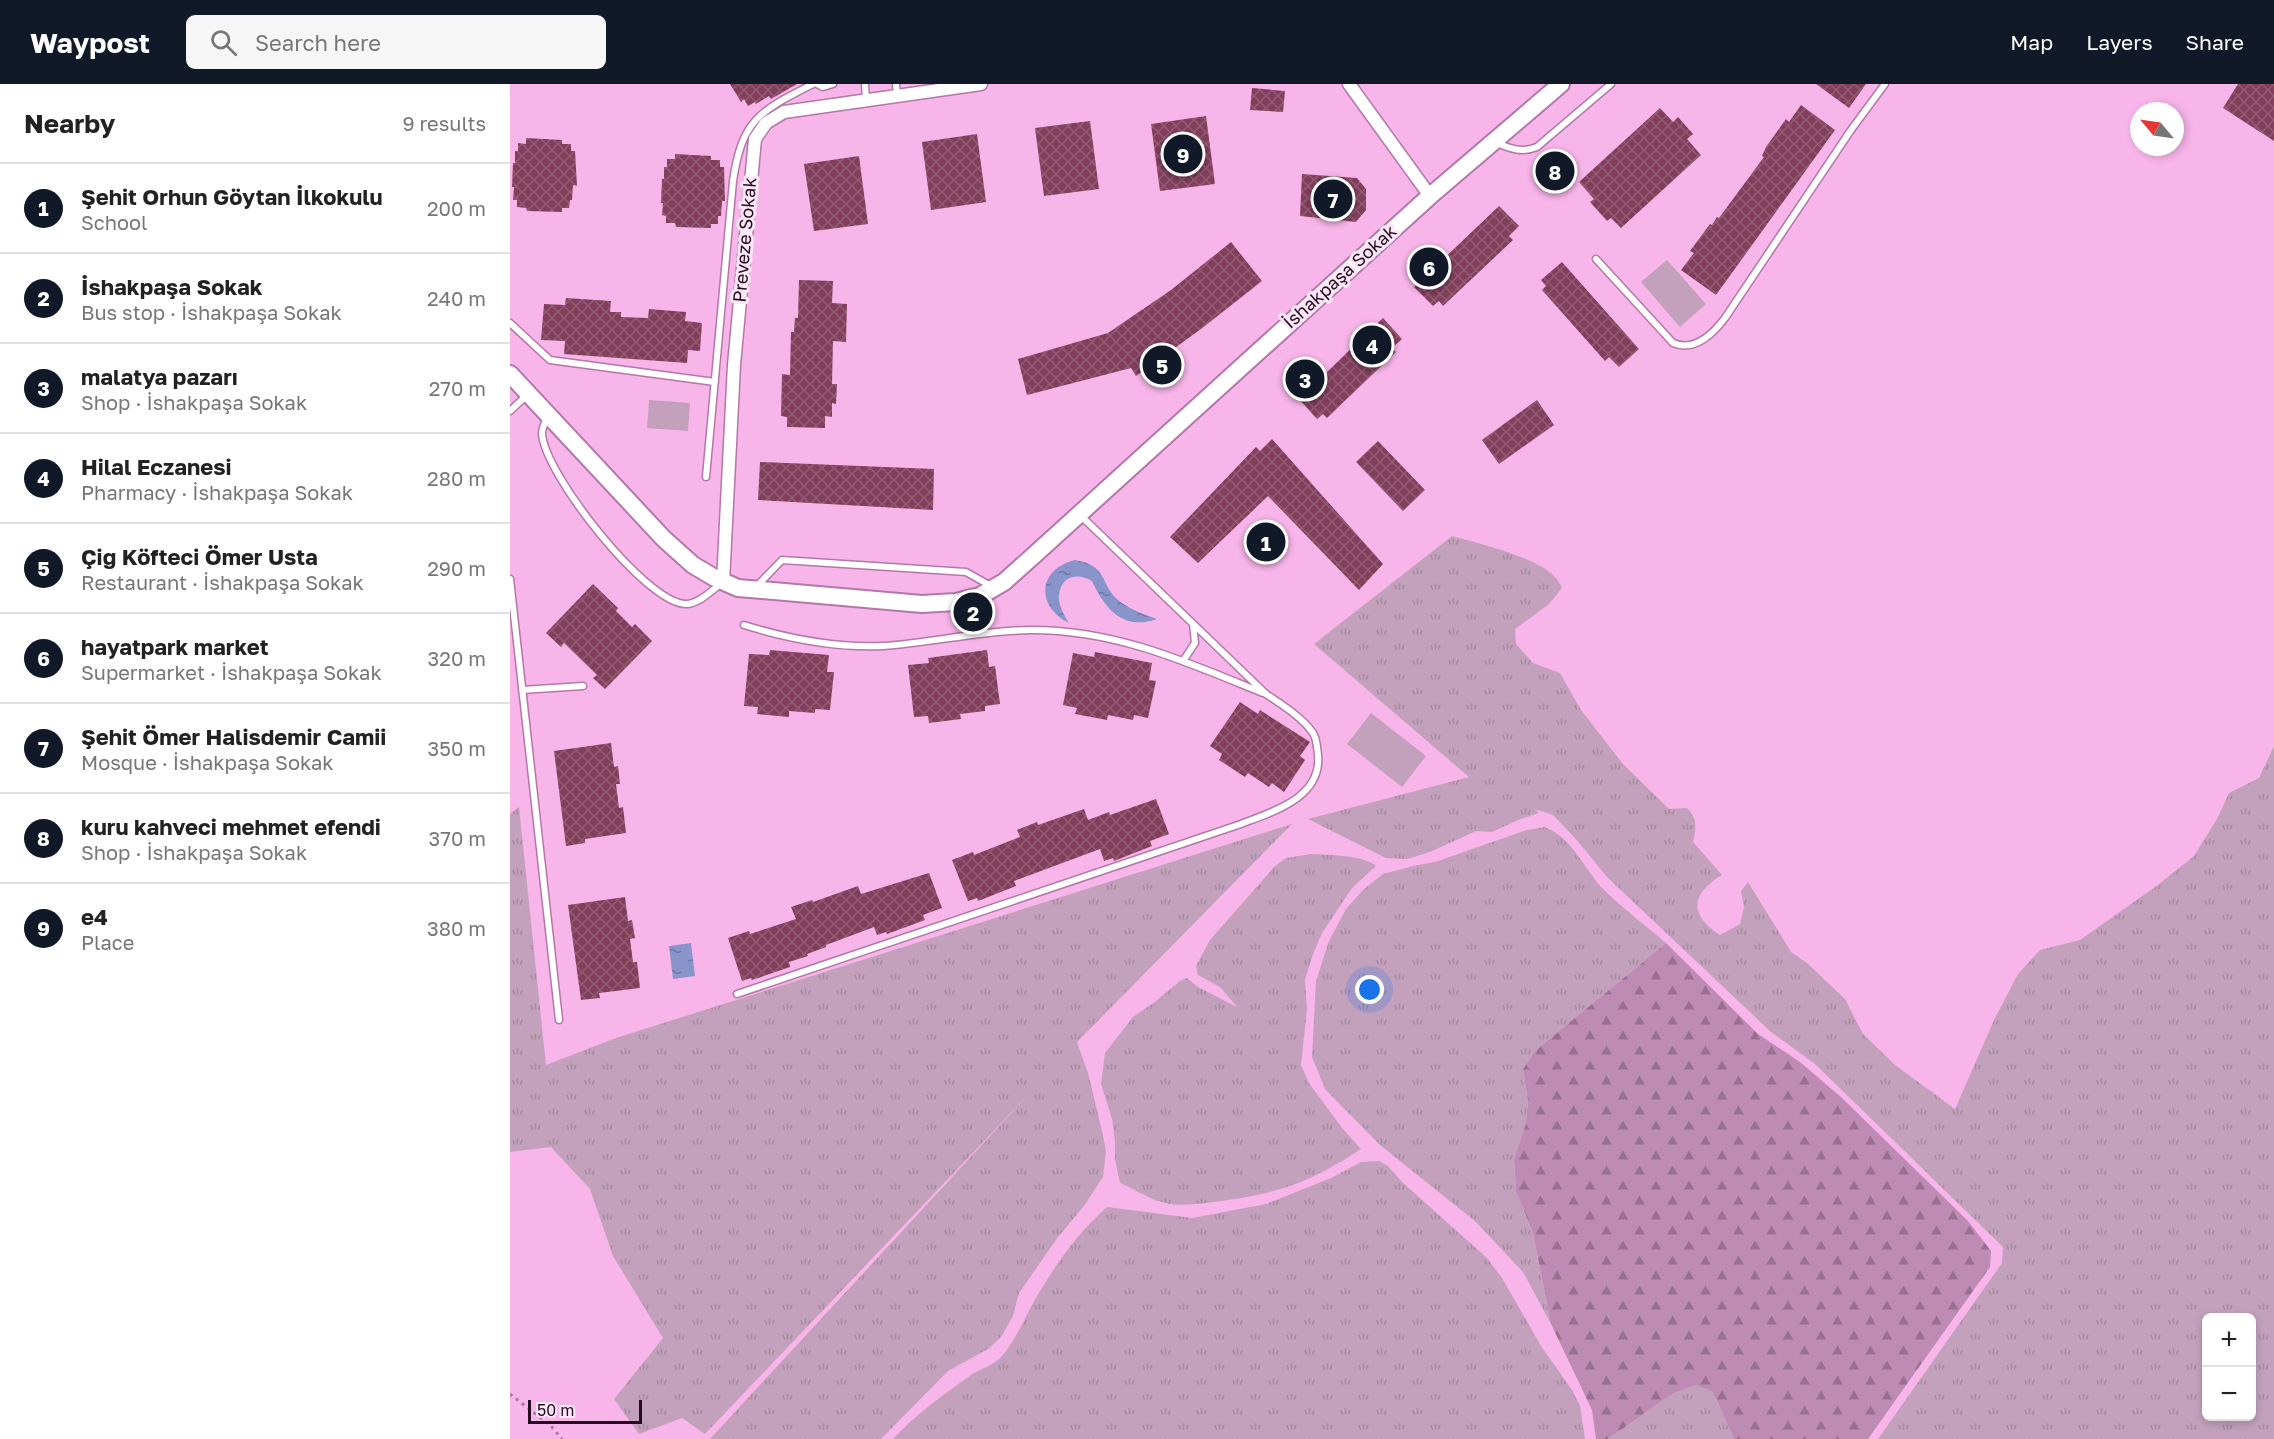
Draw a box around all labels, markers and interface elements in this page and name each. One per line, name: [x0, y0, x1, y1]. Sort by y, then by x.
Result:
search box: [186, 15, 606, 69]
text: Waypost: [30, 26, 150, 59]
icon: search: [207, 26, 240, 59]
text: Search here: [255, 29, 381, 56]
text: Map: [2010, 29, 2053, 55]
text: Layers: [2086, 29, 2153, 55]
text: Share: [2186, 29, 2244, 55]
north arrow: [2130, 102, 2184, 156]
text: Nearby: [24, 108, 115, 139]
text: 9 results: [402, 111, 486, 135]
pin: 9: [1164, 132, 1202, 176]
pin: 8: [1536, 148, 1574, 194]
street label: Preveze Sokak: [728, 176, 760, 303]
pin: 7: [1314, 176, 1352, 222]
text: Şehit Orhun Göytan İlkokulu: [81, 183, 383, 210]
text: 1: [38, 196, 49, 220]
text: 200 m: [427, 196, 486, 220]
text: School: [81, 210, 147, 234]
street label: İshakpaşa Sokak: [1278, 220, 1400, 333]
pin: 6: [1410, 244, 1448, 290]
text: İshakpaşa Sokak: [81, 273, 263, 300]
text: 2: [37, 286, 50, 310]
text: 240 m: [427, 286, 486, 310]
text: Bus stop · İshakpaşa Sokak: [81, 300, 342, 324]
pin: 4: [1352, 322, 1392, 368]
pin: 5: [1142, 342, 1182, 388]
pin: 3: [1286, 356, 1324, 402]
text: malatya pazarı: [81, 363, 238, 390]
text: 3: [37, 376, 50, 400]
text: 270 m: [429, 376, 486, 400]
text: Shop · İshakpaşa Sokak: [81, 390, 307, 414]
text: Hilal Eczanesi: [81, 453, 232, 480]
text: 4: [37, 466, 50, 490]
text: 280 m: [427, 466, 486, 490]
text: Pharmacy · İshakpaşa Sokak: [81, 480, 353, 504]
pin: 1: [1246, 520, 1286, 564]
text: Çiğ Köfteci Ömer Usta: [81, 543, 318, 570]
text: 5: [37, 556, 50, 580]
text: 290 m: [427, 556, 486, 580]
text: Restaurant · İshakpaşa Sokak: [81, 570, 364, 594]
pin: 2: [954, 590, 992, 634]
text: hayatpark market: [81, 633, 268, 660]
text: 6: [37, 646, 50, 670]
text: 320 m: [428, 646, 486, 670]
text: Supermarket · İshakpaşa Sokak: [81, 660, 382, 684]
text: Şehit Ömer Halisdemir Camii: [81, 723, 386, 750]
text: 7: [38, 736, 49, 760]
text: 350 m: [428, 736, 486, 760]
text: Mosque · İshakpaşa Sokak: [81, 750, 334, 774]
text: kuru kahveci mehmet efendi: [81, 813, 381, 840]
text: 8: [37, 826, 50, 850]
text: 370 m: [429, 826, 486, 850]
text: Shop · İshakpaşa Sokak: [81, 840, 307, 864]
text: e4: [81, 903, 108, 930]
text: 9: [37, 916, 50, 940]
text: 380 m: [427, 916, 486, 940]
text: Place: [81, 930, 134, 954]
your location: [1355, 975, 1384, 1004]
map controls: [2202, 1313, 2256, 1421]
button: +: [2202, 1313, 2256, 1367]
button: −: [2202, 1367, 2256, 1421]
scale bar: [528, 1397, 642, 1424]
text: 50 m: [537, 1400, 574, 1420]

